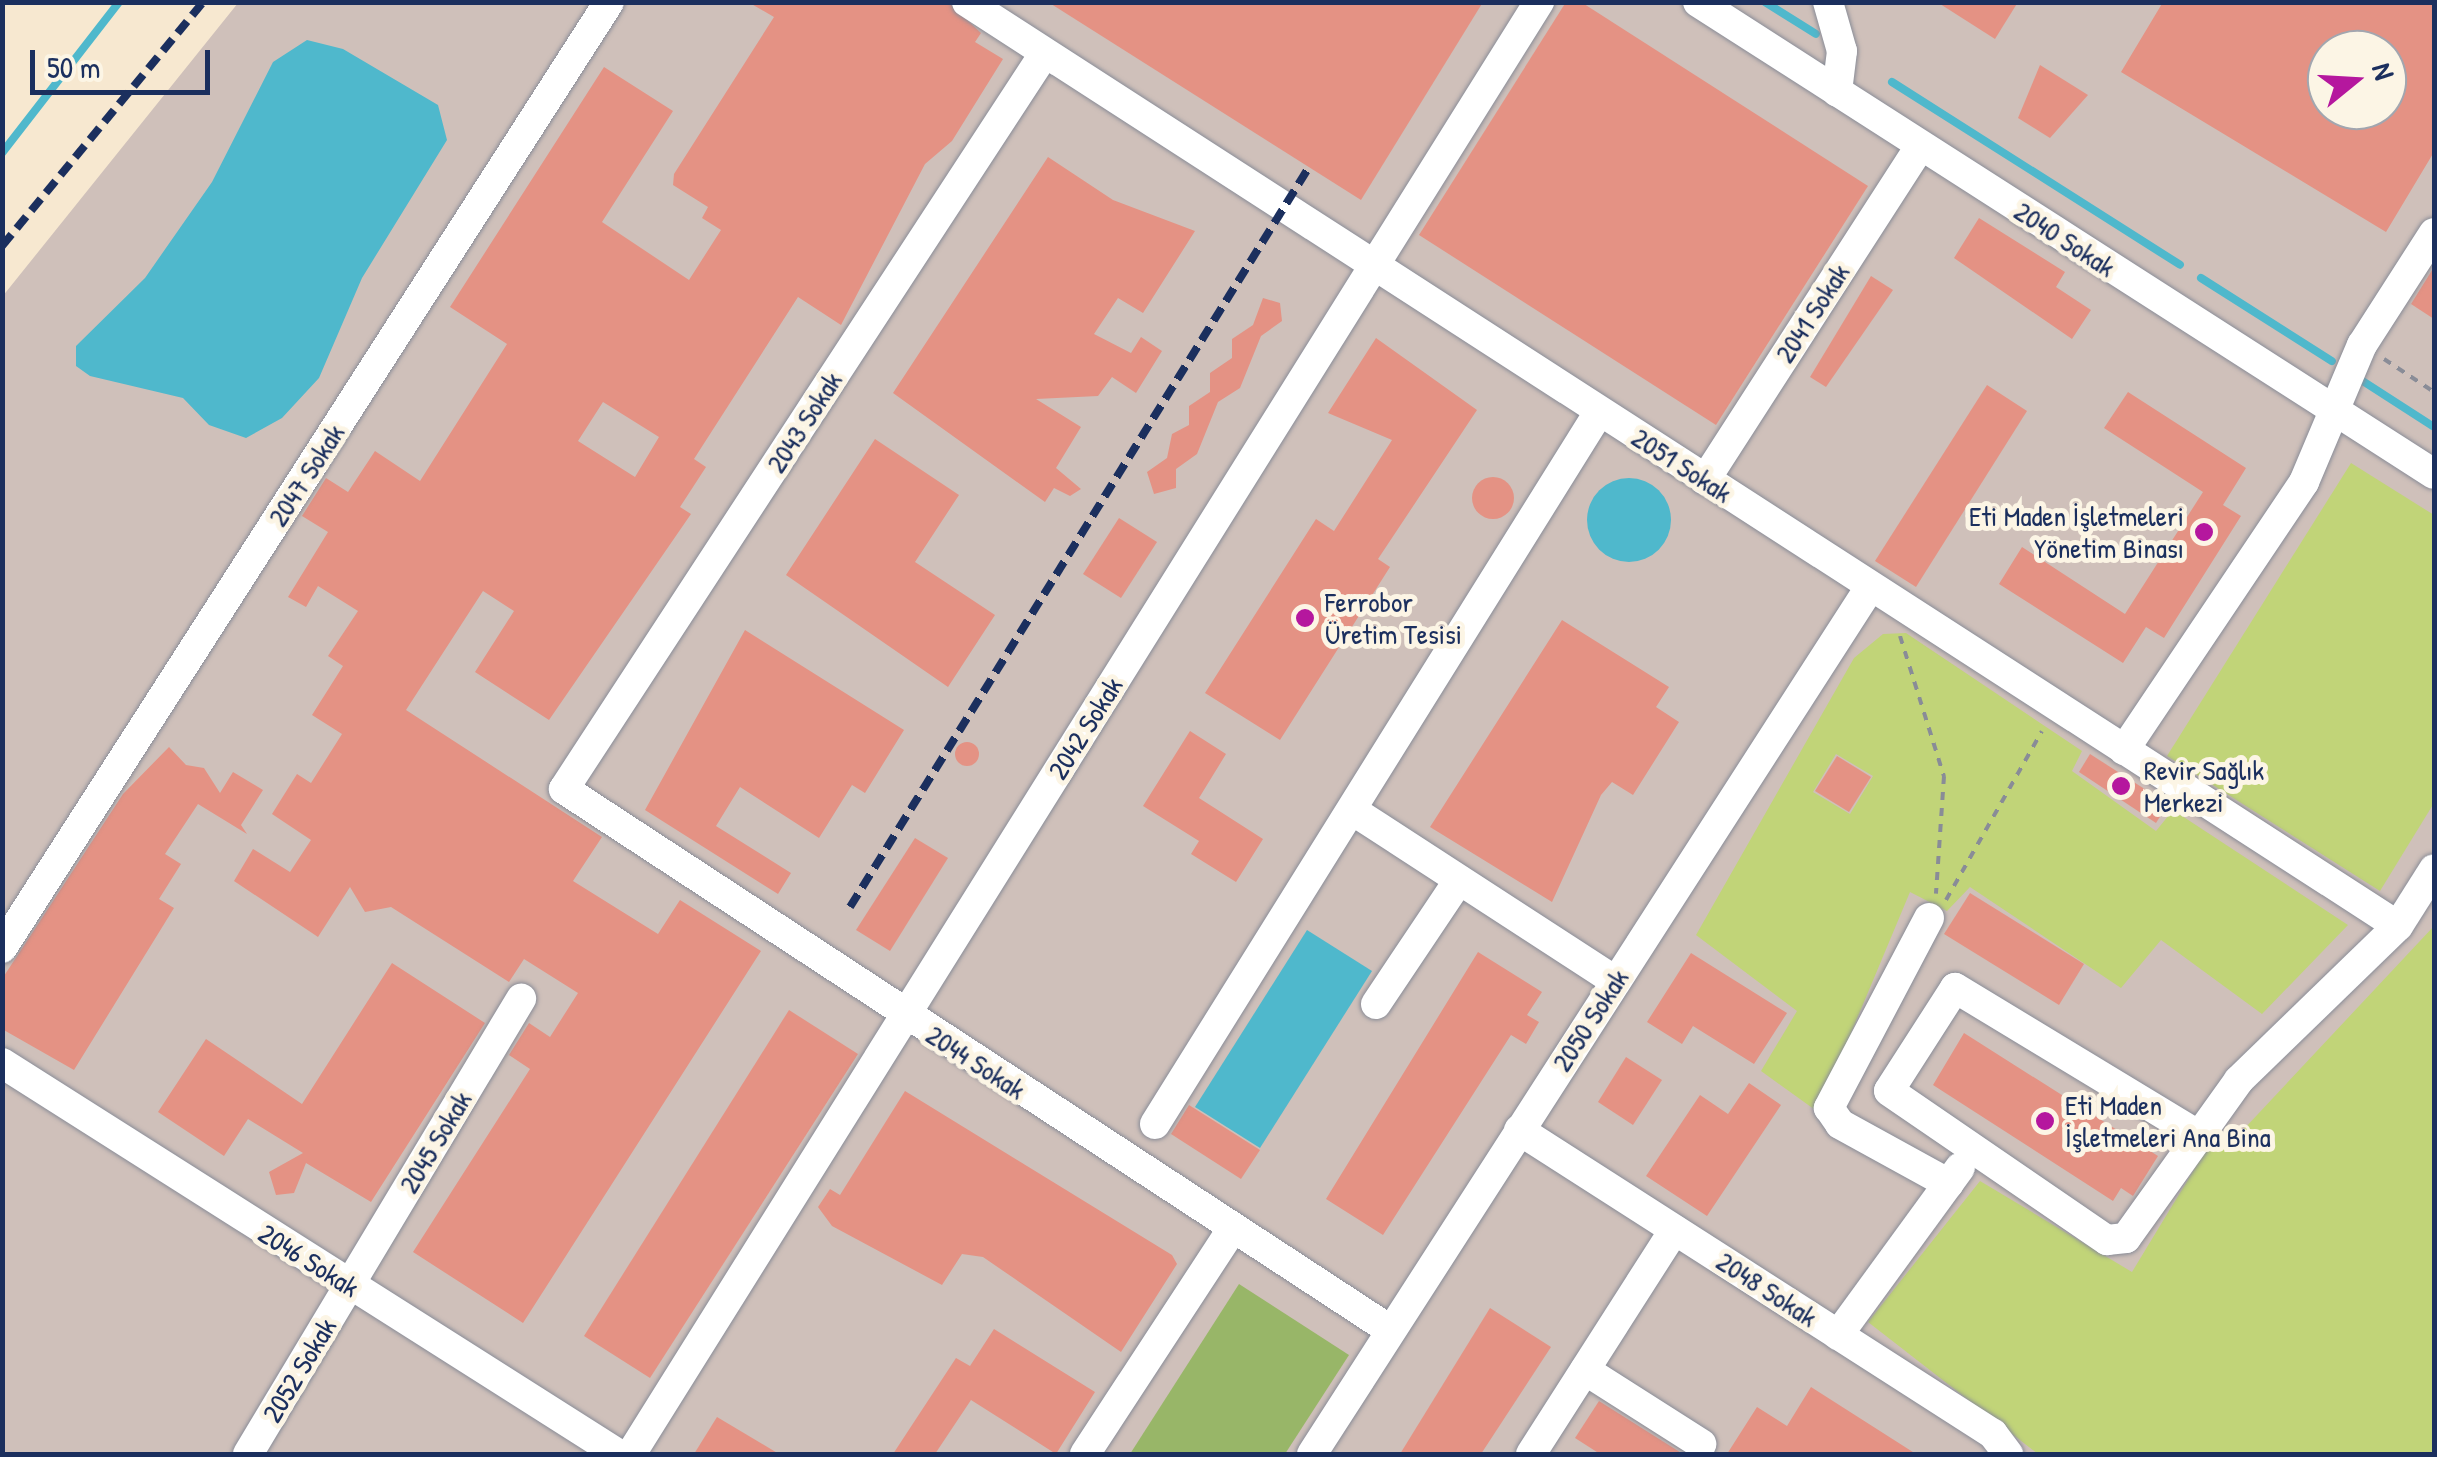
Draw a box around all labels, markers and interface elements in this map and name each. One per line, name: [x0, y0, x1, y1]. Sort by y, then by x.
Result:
scale bar: [35, 30, 215, 92]
north arrow: [2307, 30, 2407, 130]
text: 50 m: [47, 47, 100, 87]
text: N: [2363, 58, 2404, 84]
street label: 2040 Sokak: [2008, 194, 2122, 284]
street label: 2041 Sokak: [1768, 257, 1856, 369]
street label: 2043 Sokak: [759, 365, 849, 479]
street label: 2047 Sokak: [261, 418, 351, 532]
street label: 2051 Sokak: [1626, 420, 1738, 510]
place label: Eti Maden İşletmeleri Yönetim Binası: [1969, 499, 2184, 565]
marker: Eti Maden İşletmeleri Yönetim Binası: [2193, 521, 2215, 543]
place label: Ferrobor Üretim Tesisi: [1325, 585, 1462, 651]
marker: Ferrobor Üretim Tesisi: [1294, 607, 1316, 629]
street label: 2042 Sokak: [1041, 671, 1129, 785]
place label: Revir Sağlık Merkezi: [2144, 753, 2264, 819]
marker: Revir Sağlık Merkezi: [2108, 773, 2134, 799]
street label: 2050 Sokak: [1545, 963, 1635, 1077]
street label: 2044 Sokak: [920, 1018, 1032, 1106]
street label: 2045 Sokak: [392, 1085, 478, 1199]
place label: Eti Maden İşletmeleri Ana Bina: [2065, 1088, 2271, 1154]
marker: Eti Maden İşletmeleri Ana Bina: [2034, 1110, 2056, 1132]
street label: 2046 Sokak: [253, 1216, 365, 1304]
street label: 2048 Sokak: [1710, 1244, 1824, 1334]
street label: 2052 Sokak: [255, 1312, 343, 1428]

